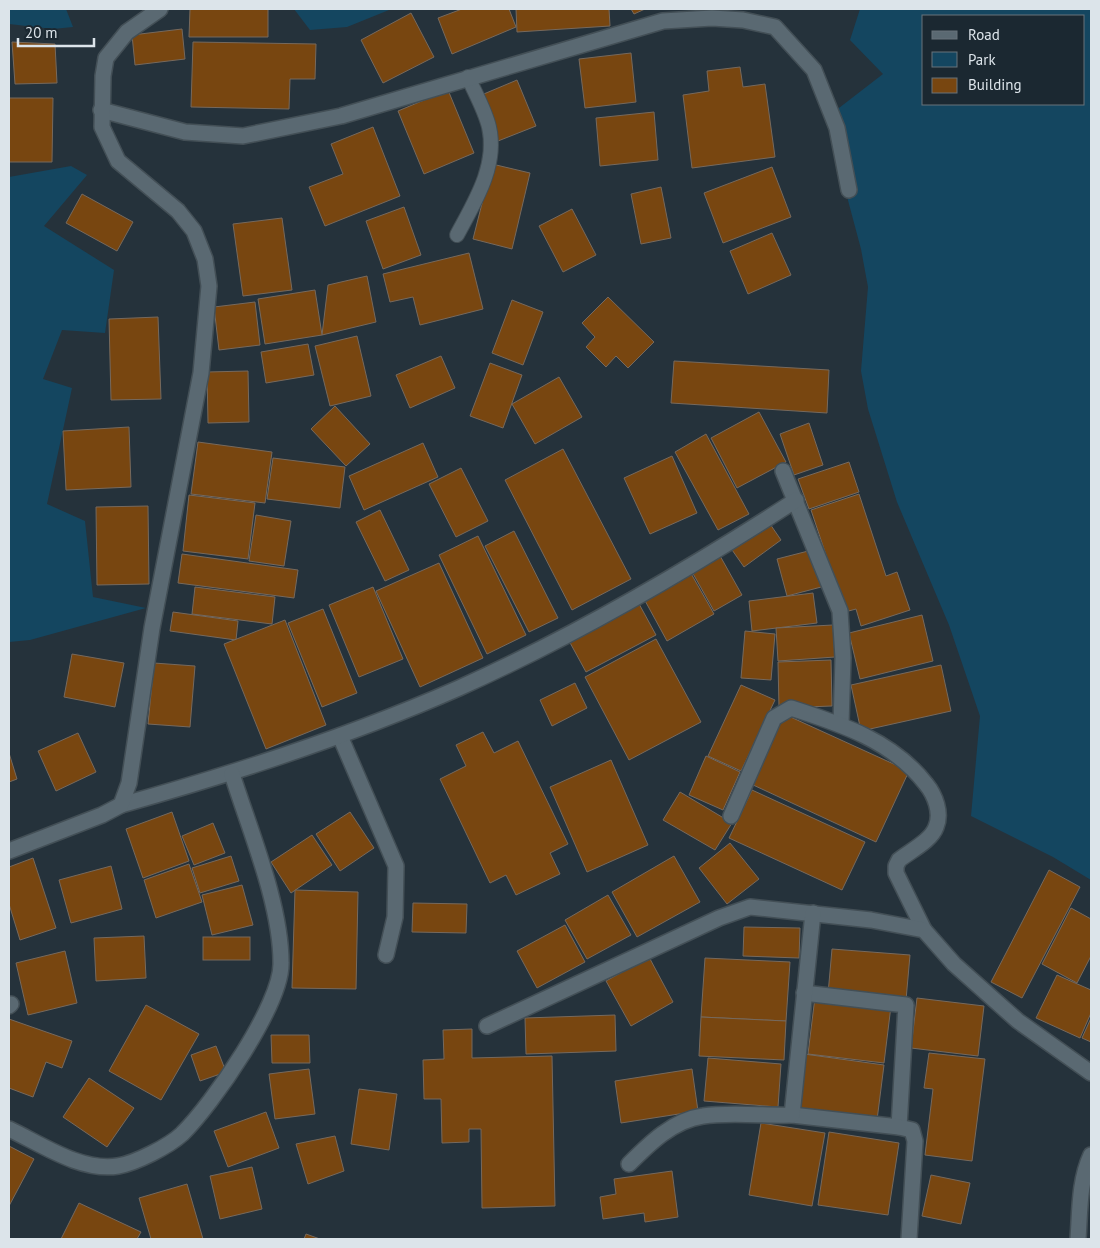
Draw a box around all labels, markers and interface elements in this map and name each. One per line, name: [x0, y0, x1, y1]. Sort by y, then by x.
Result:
scale bar: [18, 15, 94, 47]
legend: [922, 15, 1085, 105]
text: 20 m: [25, 23, 58, 42]
text: Road: [968, 25, 1000, 44]
text: Park: [968, 50, 996, 69]
text: Building: [968, 75, 1022, 94]

